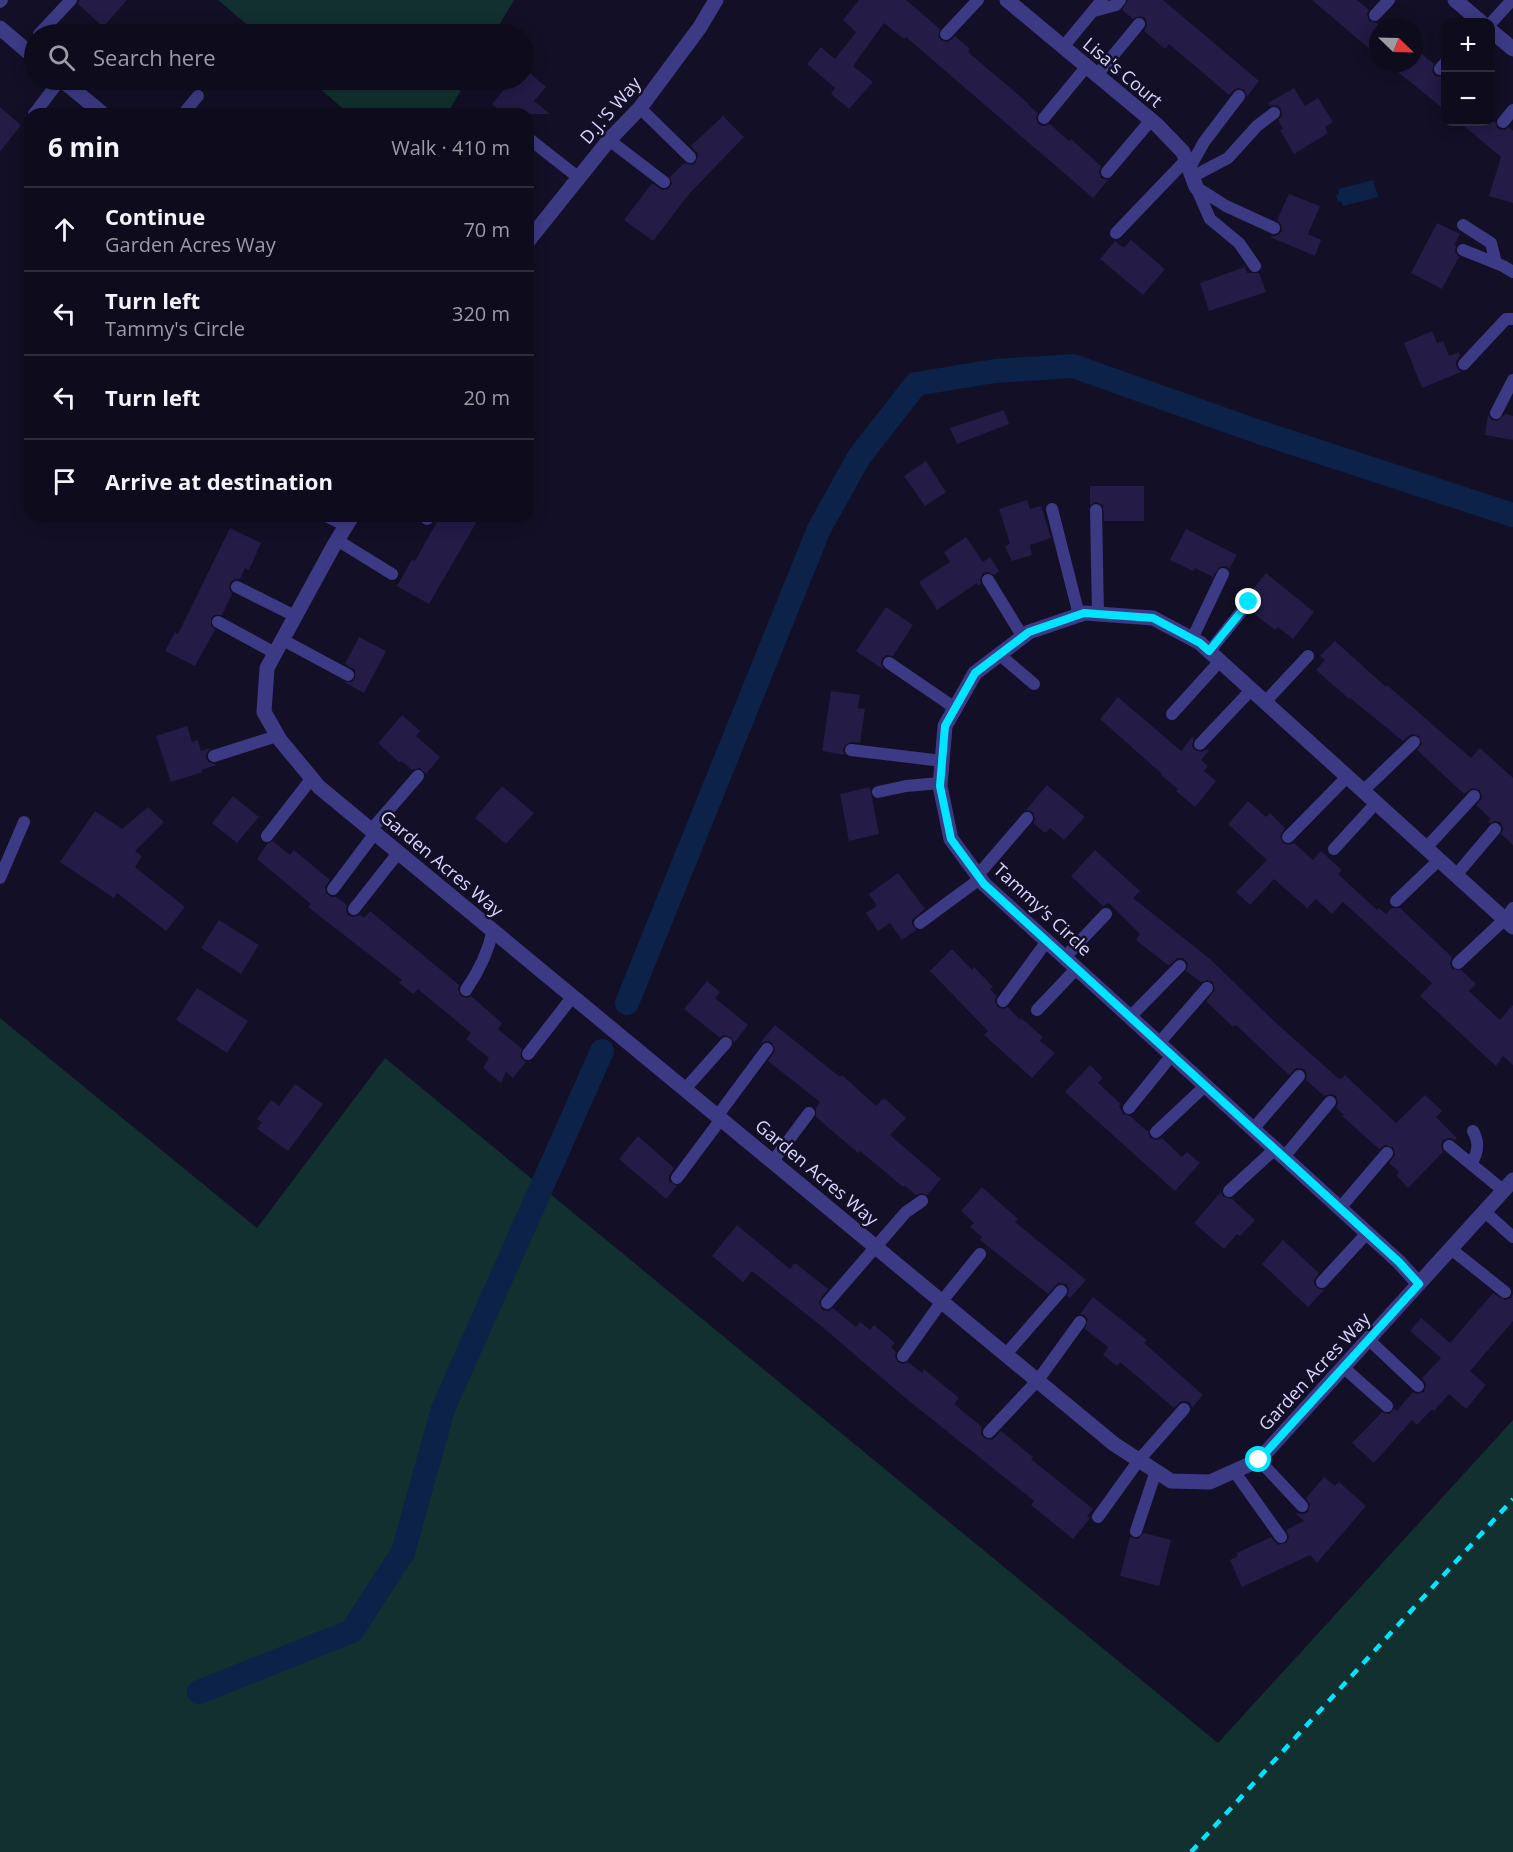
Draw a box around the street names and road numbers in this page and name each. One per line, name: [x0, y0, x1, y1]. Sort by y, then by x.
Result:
street label: Lisa's Court: [1078, 32, 1168, 112]
street label: D.J.'S Way: [574, 71, 646, 149]
street label: Garden Acres Way: [375, 804, 509, 922]
street label: Tammy's Circle: [989, 857, 1097, 961]
street label: Garden Acres Way: [750, 1113, 884, 1231]
street label: Garden Acres Way: [1253, 1306, 1376, 1435]

